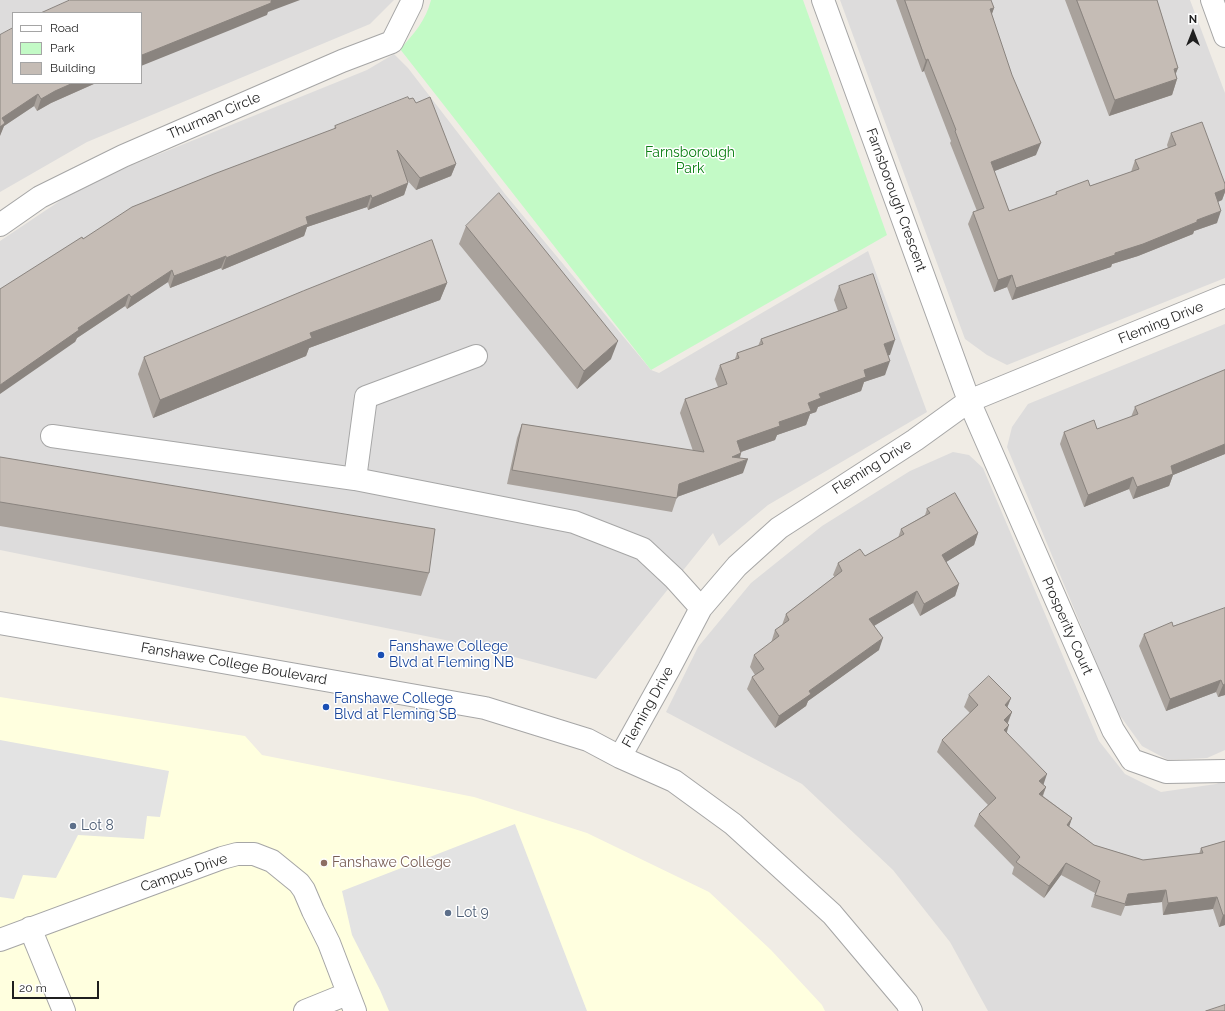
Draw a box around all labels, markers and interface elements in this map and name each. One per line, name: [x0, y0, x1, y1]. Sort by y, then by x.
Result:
legend: [12, 12, 142, 84]
north arrow: [1173, 12, 1213, 52]
text: N: [1189, 13, 1197, 26]
text: Road: [50, 21, 79, 35]
text: Park: [50, 41, 75, 55]
text: Building: [50, 61, 96, 75]
street label: Thurman Circle: [165, 89, 263, 143]
street label: Farnsborough Crescent: [862, 126, 930, 274]
park label: Farnsborough Park: [645, 145, 735, 178]
street label: Fleming Drive: [1116, 298, 1206, 348]
street label: Fleming Drive: [829, 436, 915, 498]
street label: Prosperity Court: [1038, 575, 1096, 677]
street label: Fanshawe College Boulevard: [140, 639, 328, 689]
place label: Fanshawe College Blvd at Fleming NB: [389, 639, 514, 672]
marker: Fanshawe College Blvd at Fleming NB: [376, 650, 386, 660]
street label: Fleming Drive: [619, 664, 677, 750]
place label: Fanshawe College Blvd at Fleming SB: [334, 691, 457, 724]
marker: Fanshawe College Blvd at Fleming SB: [321, 702, 331, 712]
place label: Lot 8: [81, 818, 114, 834]
marker: Lot 8: [68, 821, 78, 831]
street label: Campus Drive: [138, 850, 230, 896]
place label: Fanshawe College: [332, 855, 451, 871]
marker: Fanshawe College: [319, 858, 329, 868]
place label: Lot 9: [456, 905, 489, 921]
marker: Lot 9: [443, 908, 453, 918]
scale bar: [14, 973, 101, 999]
text: 20 m: [19, 981, 47, 995]

